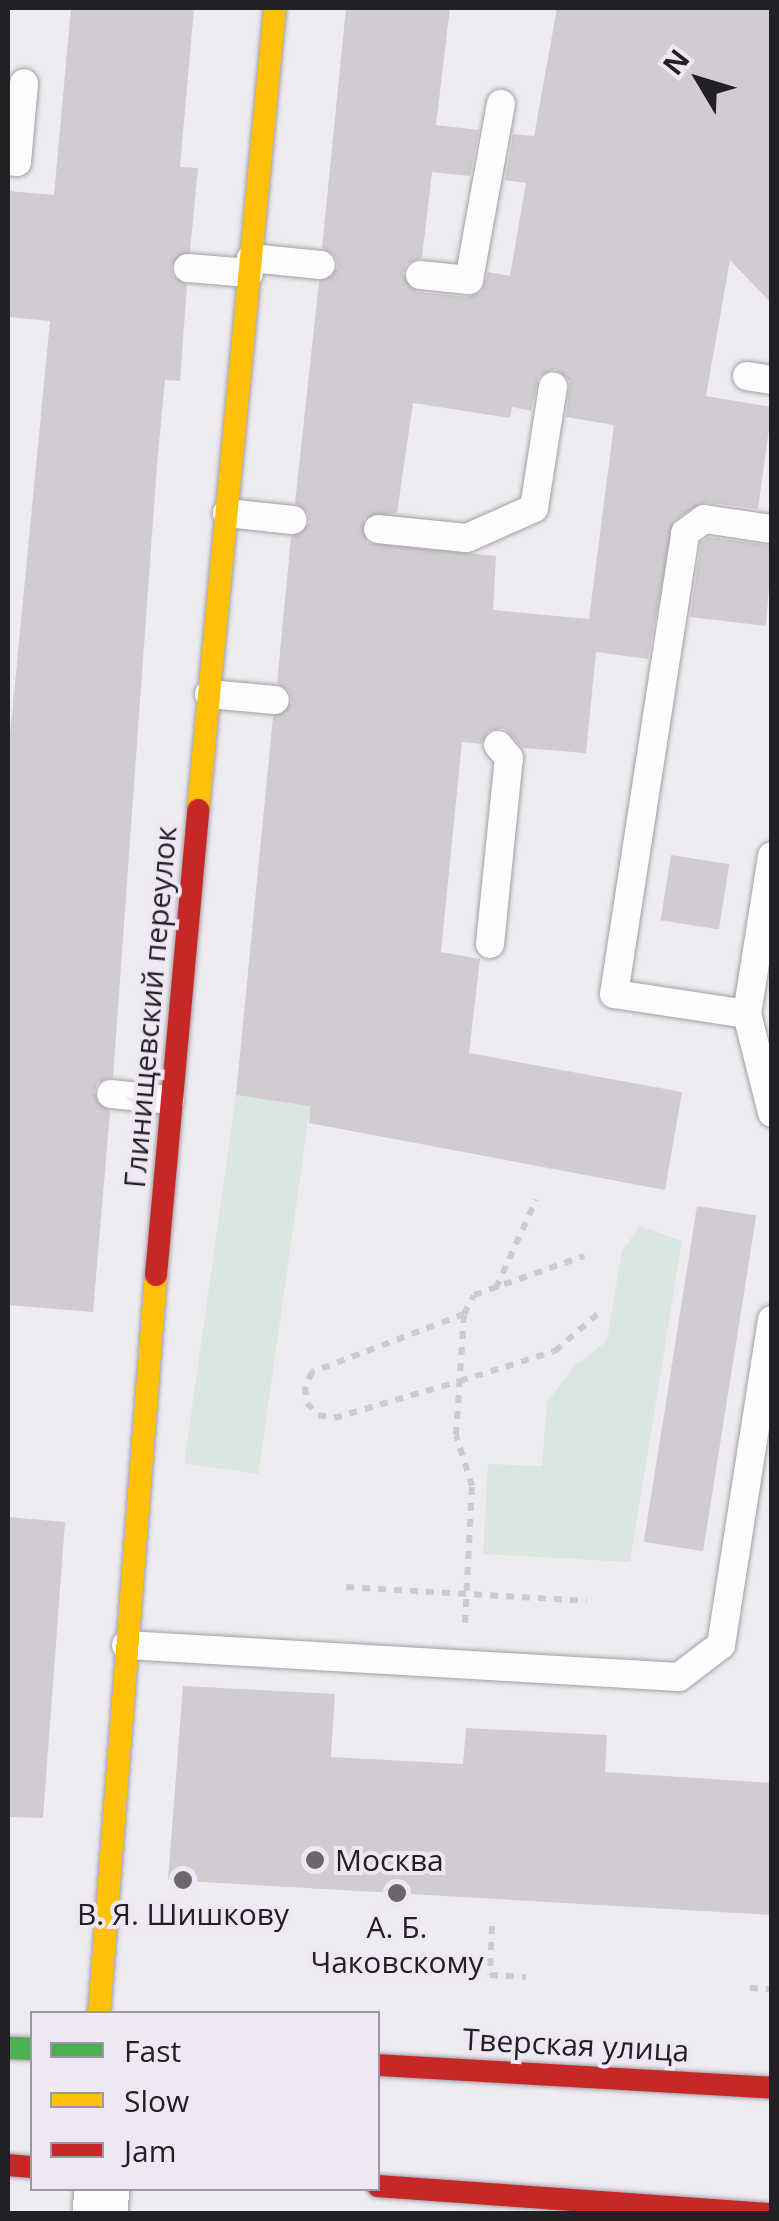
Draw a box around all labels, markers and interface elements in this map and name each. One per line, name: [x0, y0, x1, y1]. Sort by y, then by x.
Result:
north arrow: [649, 30, 749, 130]
text: N: [653, 41, 697, 82]
street label: Глинищевский переулок: [116, 825, 184, 1189]
place label: Москва: [335, 1842, 444, 1878]
marker: Москва: [304, 1849, 326, 1871]
marker: В. Я. Шишкову: [172, 1869, 194, 1891]
marker: А. Б. Чаковскому: [386, 1882, 408, 1904]
place label: В. Я. Шишкову: [77, 1896, 289, 1932]
place label: А. Б. Чаковскому: [310, 1909, 484, 1980]
legend: [30, 2011, 380, 2191]
street label: Тверская улица: [462, 2021, 690, 2069]
text: Fast: [124, 2030, 181, 2071]
text: Slow: [124, 2080, 189, 2121]
text: Jam: [124, 2130, 177, 2171]

